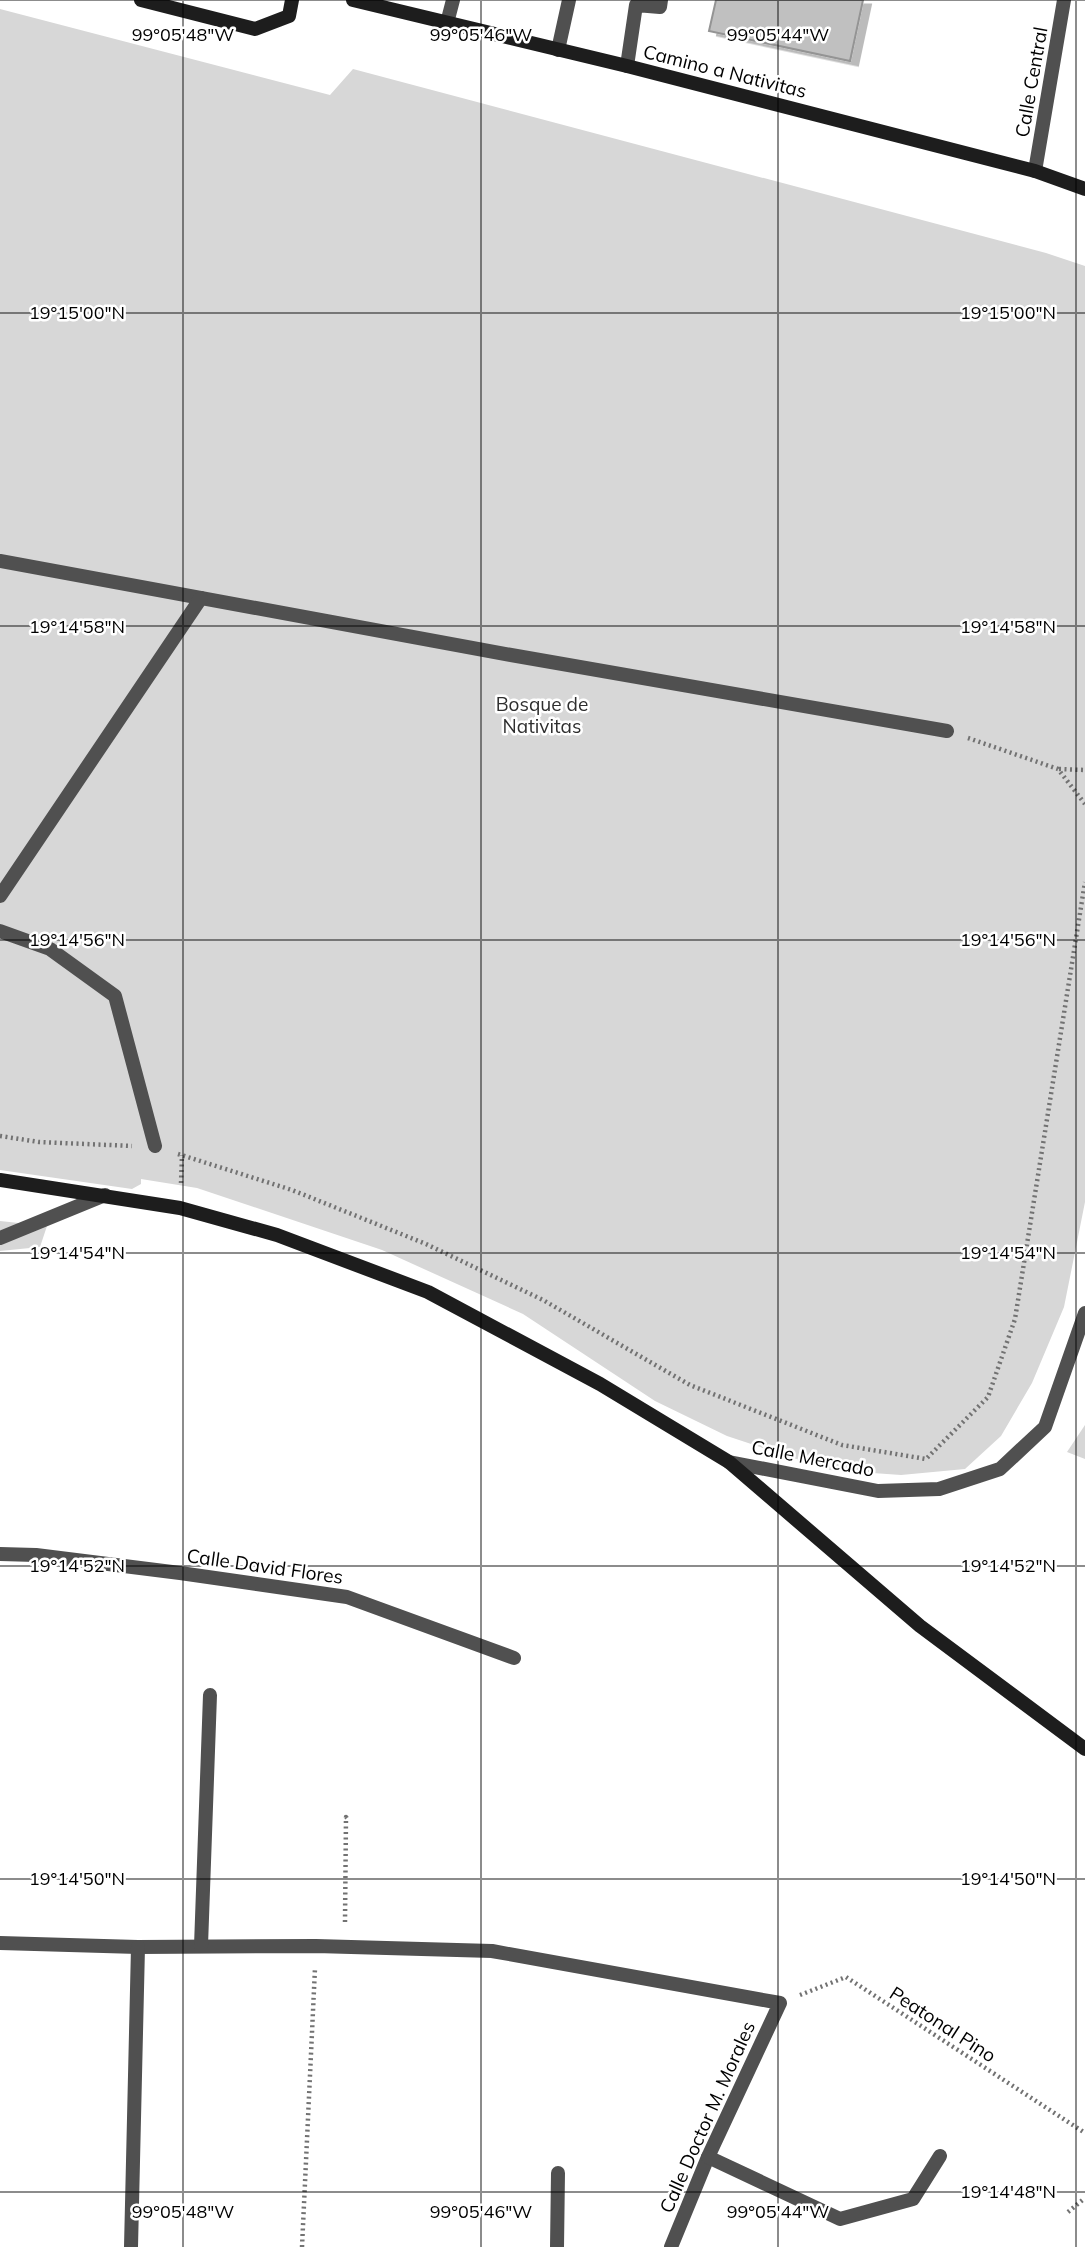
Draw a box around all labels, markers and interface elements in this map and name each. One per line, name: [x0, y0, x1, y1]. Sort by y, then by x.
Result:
text: 99°05'48"W: [132, 23, 234, 46]
text: 99°05'46"W: [430, 23, 532, 46]
text: 99°05'44"W: [727, 23, 829, 46]
street label: Calle Central: [1009, 25, 1053, 139]
street label: Camino a Nativitas: [641, 39, 809, 103]
text: 19°15'00"N: [29, 301, 125, 324]
text: 19°15'00"N: [960, 301, 1056, 324]
text: 19°14'58"N: [29, 615, 125, 638]
text: 19°14'58"N: [960, 615, 1056, 638]
park label: Bosque de Nativitas: [496, 692, 588, 738]
text: 19°14'56"N: [29, 928, 125, 951]
text: 19°14'56"N: [960, 928, 1056, 951]
text: 19°14'54"N: [29, 1241, 125, 1264]
text: 19°14'54"N: [960, 1241, 1056, 1264]
street label: Calle Mercado: [749, 1434, 877, 1482]
street label: Calle David Flores: [185, 1543, 345, 1589]
text: 19°14'52"N: [29, 1554, 125, 1577]
text: 19°14'52"N: [960, 1554, 1056, 1577]
text: 19°14'50"N: [29, 1867, 125, 1890]
text: 19°14'50"N: [960, 1867, 1056, 1890]
street label: Peatonal Pino: [885, 1981, 1001, 2067]
street label: Calle Doctor M. Morales: [654, 2017, 760, 2217]
text: 19°14'48"N: [960, 2180, 1056, 2203]
text: 99°05'48"W: [132, 2200, 234, 2223]
text: 99°05'46"W: [430, 2200, 532, 2223]
text: 99°05'44"W: [727, 2200, 829, 2223]

